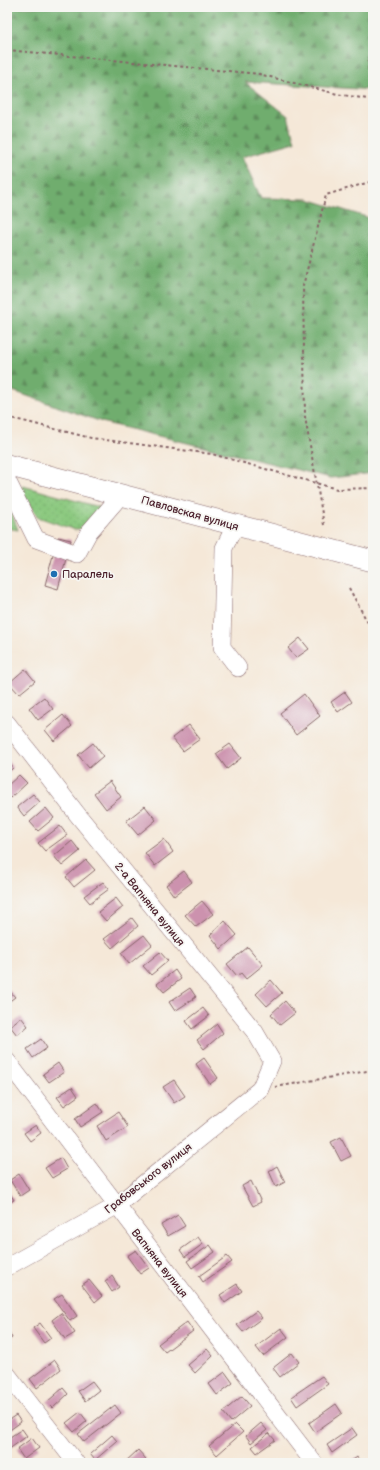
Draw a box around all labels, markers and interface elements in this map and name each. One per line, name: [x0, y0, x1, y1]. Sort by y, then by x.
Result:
street label: Павловская вулиця: [140, 493, 240, 534]
place label: Паралель: [62, 568, 114, 581]
marker: Паралель: [49, 569, 59, 579]
street label: 2-а Вапняна вулиця: [112, 860, 187, 949]
street label: Грабовського вулиця: [102, 1140, 195, 1216]
street label: Вапняна вулиця: [129, 1226, 190, 1300]

